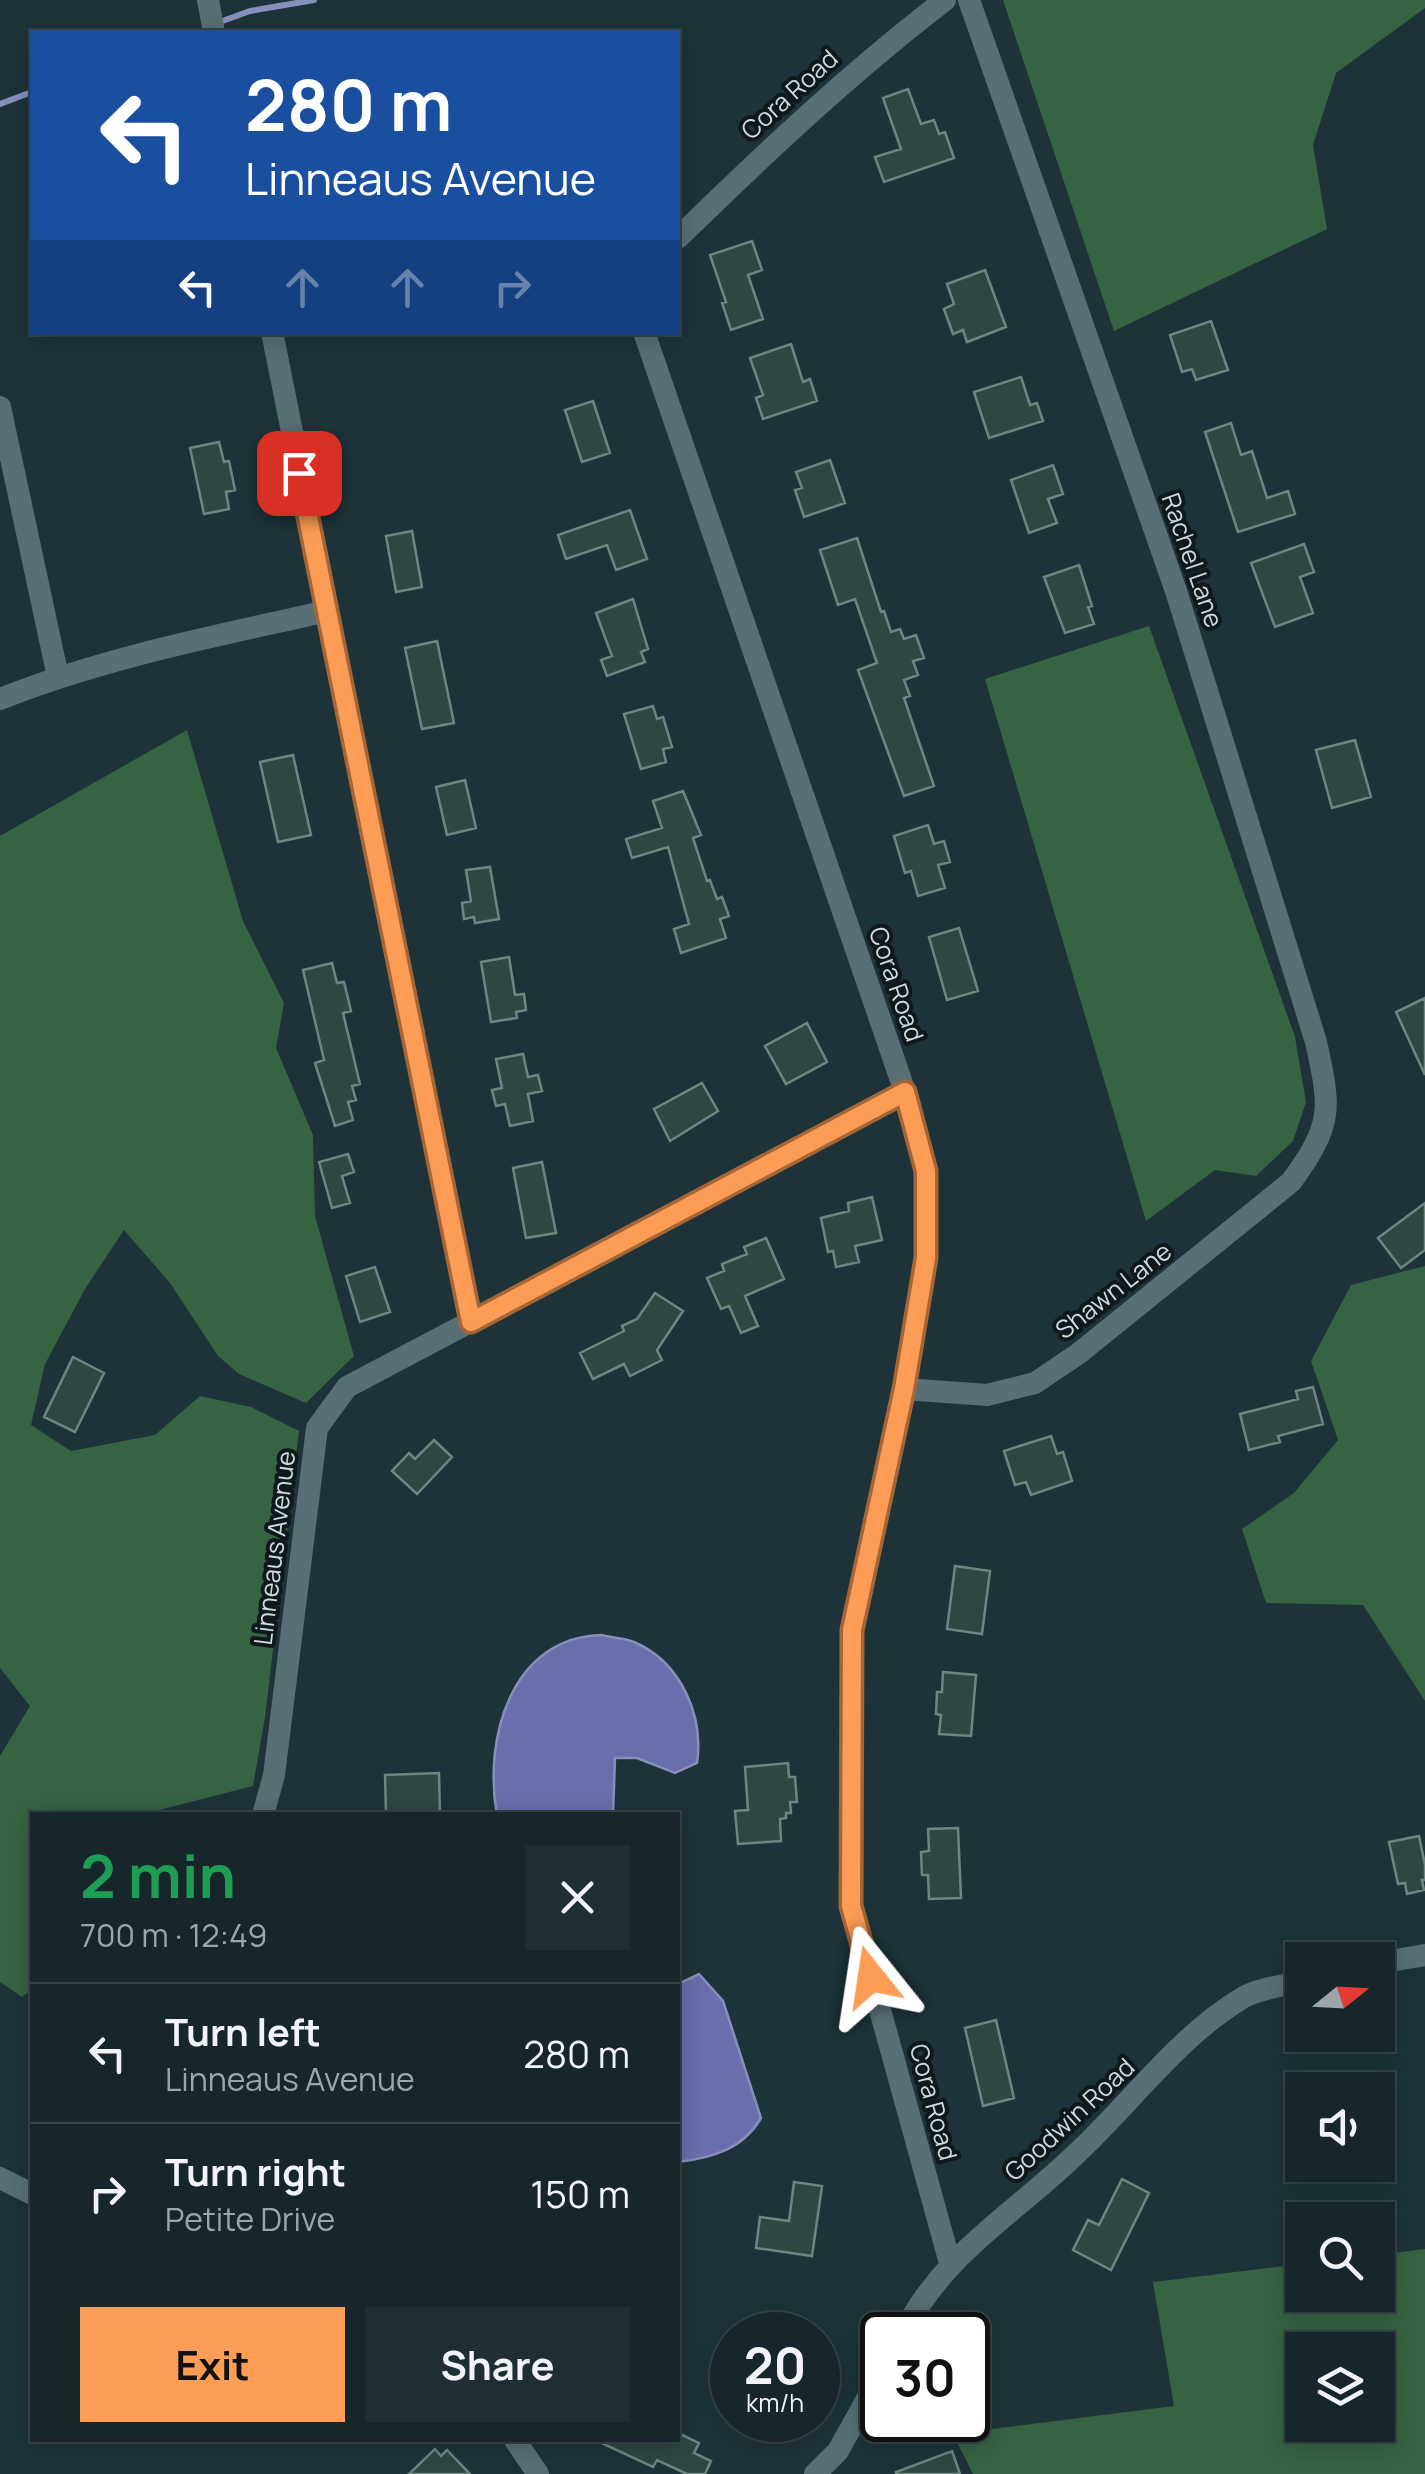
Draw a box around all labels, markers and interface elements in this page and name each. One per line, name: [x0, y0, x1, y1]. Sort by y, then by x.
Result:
street label: Cora Road: [733, 41, 845, 147]
text: 280 m: [245, 56, 453, 152]
icon: left: [80, 70, 210, 200]
text: Linneaus Avenue: [245, 147, 596, 209]
icon: left: [170, 260, 225, 315]
icon: ahead: [275, 260, 330, 315]
icon: ahead: [380, 260, 435, 315]
icon: right: [485, 260, 540, 315]
pin: [257, 431, 342, 516]
icon: arrive: [272, 446, 327, 501]
street label: Rachel Lane: [1154, 488, 1232, 632]
street label: Cora Road: [861, 922, 933, 1046]
street label: Shawn Lane: [1048, 1234, 1178, 1346]
street label: Linneaus Avenue: [245, 1449, 303, 1647]
text: 2 min: [80, 1834, 236, 1916]
button: close: [525, 1845, 630, 1950]
text: 700 m · 12:49: [80, 1913, 267, 1957]
position arrow: [819, 1925, 923, 2029]
north arrow: [1285, 1942, 1395, 2052]
map controls: [1285, 1942, 1395, 2442]
text: Turn left: [165, 2005, 321, 2057]
icon: left: [80, 2026, 135, 2081]
text: 280 m: [523, 2027, 630, 2079]
street label: Cora Road: [902, 2040, 966, 2164]
street label: Goodwin Road: [996, 2050, 1142, 2188]
text: Linneaus Avenue: [165, 2057, 415, 2101]
button: sound: [1285, 2072, 1395, 2182]
text: Turn right: [165, 2145, 346, 2197]
icon: right: [80, 2166, 135, 2221]
text: 150 m: [530, 2167, 630, 2219]
text: Petite Drive: [165, 2197, 335, 2241]
button: search: [1285, 2202, 1395, 2312]
button: Exit: [80, 2307, 345, 2422]
button: Share: [365, 2307, 630, 2422]
speed limit sign: 30: [860, 2312, 990, 2442]
text: 20: [744, 2331, 806, 2399]
button: layers: [1285, 2332, 1395, 2442]
text: km/h: [746, 2385, 804, 2420]

